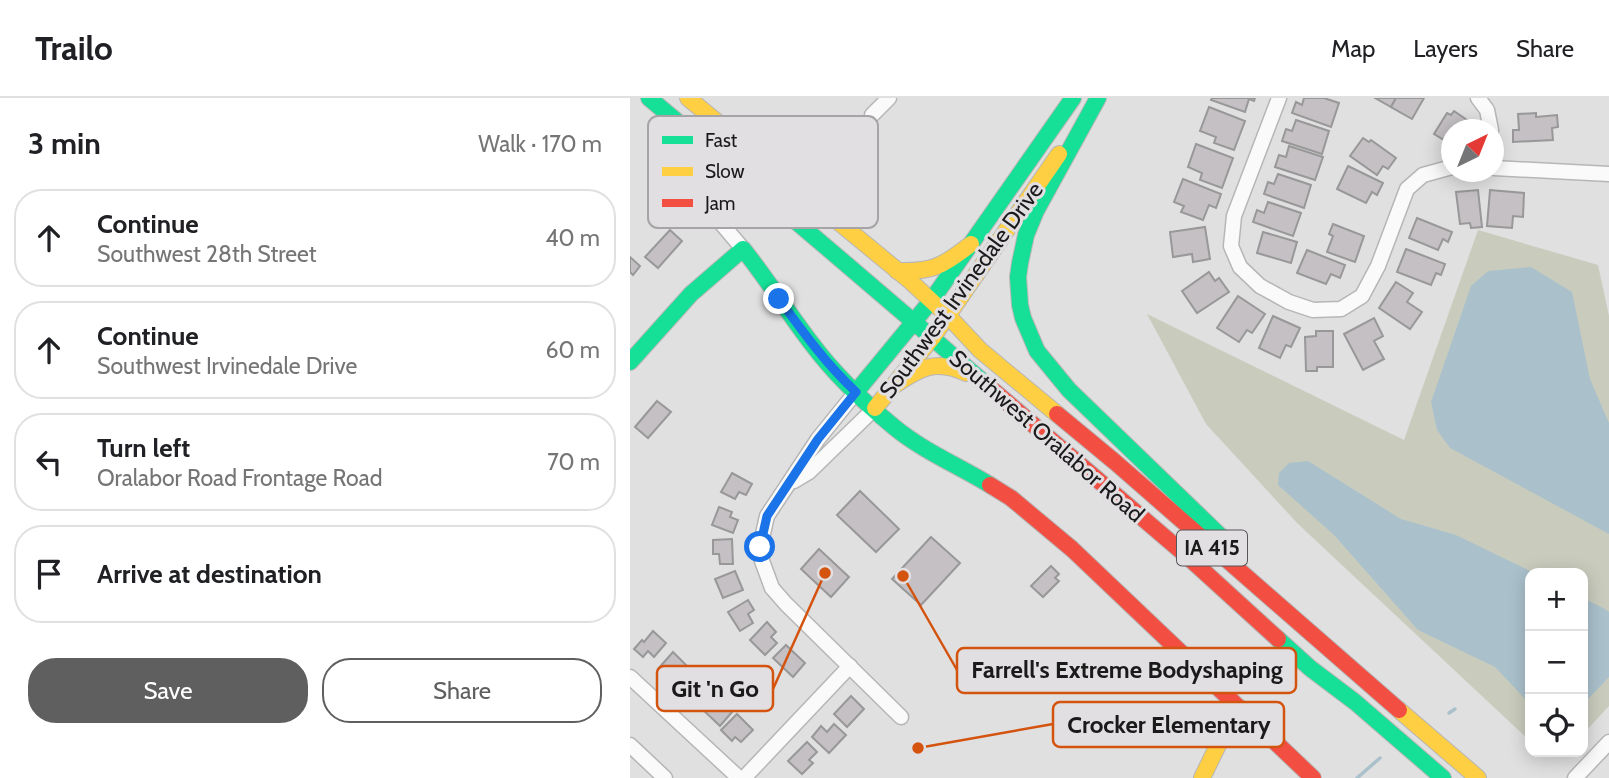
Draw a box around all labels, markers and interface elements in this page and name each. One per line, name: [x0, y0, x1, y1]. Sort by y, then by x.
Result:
text: Trailo: [35, 28, 113, 68]
text: Map: [1331, 34, 1375, 63]
text: Layers: [1413, 34, 1478, 63]
text: Share: [1516, 34, 1574, 63]
legend: [648, 116, 878, 228]
north arrow: [1441, 119, 1504, 182]
text: 3 min: [28, 125, 101, 162]
text: Fast: [705, 129, 738, 152]
text: Walk · 170 m: [478, 130, 602, 158]
text: Slow: [705, 160, 745, 183]
street label: Southwest Irvinedale Drive: [873, 176, 1049, 404]
text: Jam: [704, 192, 735, 215]
text: Continue: [97, 208, 199, 240]
icon: ahead: [30, 219, 68, 257]
text: 40 m: [545, 224, 600, 252]
text: Southwest 28th Street: [97, 240, 316, 268]
route end: [763, 283, 794, 314]
text: Continue: [97, 320, 199, 352]
icon: ahead: [30, 331, 68, 369]
text: 60 m: [546, 336, 600, 364]
street label: Southwest Oralabor Road: [944, 344, 1150, 528]
text: Southwest Irvinedale Drive: [97, 352, 357, 380]
text: Turn left: [97, 432, 190, 464]
icon: left: [30, 443, 68, 481]
text: 70 m: [547, 448, 600, 476]
text: Oralabor Road Frontage Road: [97, 464, 382, 492]
route start: [744, 531, 775, 562]
road number: IA 415: [1177, 531, 1247, 566]
icon: arrive: [30, 555, 68, 593]
text: Arrive at destination: [97, 558, 322, 590]
map controls: [1525, 568, 1588, 757]
button: +: [1525, 568, 1588, 631]
button: −: [1525, 631, 1588, 694]
callout: Farrell's Extreme Bodyshaping: [957, 648, 1296, 693]
text: Farrell's Extreme Bodyshaping: [971, 655, 1283, 684]
button: Save: [28, 658, 308, 723]
button: Share: [322, 658, 602, 723]
callout: Git 'n Go: [657, 666, 773, 711]
text: Git 'n Go: [671, 674, 759, 703]
button: locate: [1525, 694, 1588, 757]
callout: Crocker Elementary: [1053, 702, 1284, 747]
text: Crocker Elementary: [1067, 710, 1271, 739]

